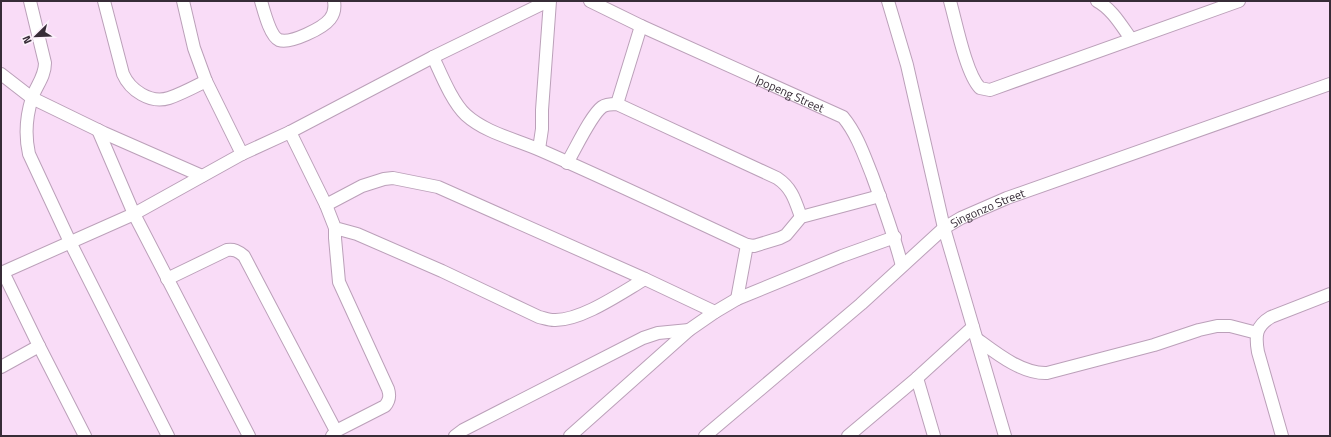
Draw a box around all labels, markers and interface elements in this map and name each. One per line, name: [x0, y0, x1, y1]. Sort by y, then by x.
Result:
north arrow: [16, 16, 56, 56]
text: N: [18, 33, 36, 47]
street label: Ipopeng Street: [752, 69, 828, 117]
street label: Singonzo Street: [946, 183, 1028, 232]

